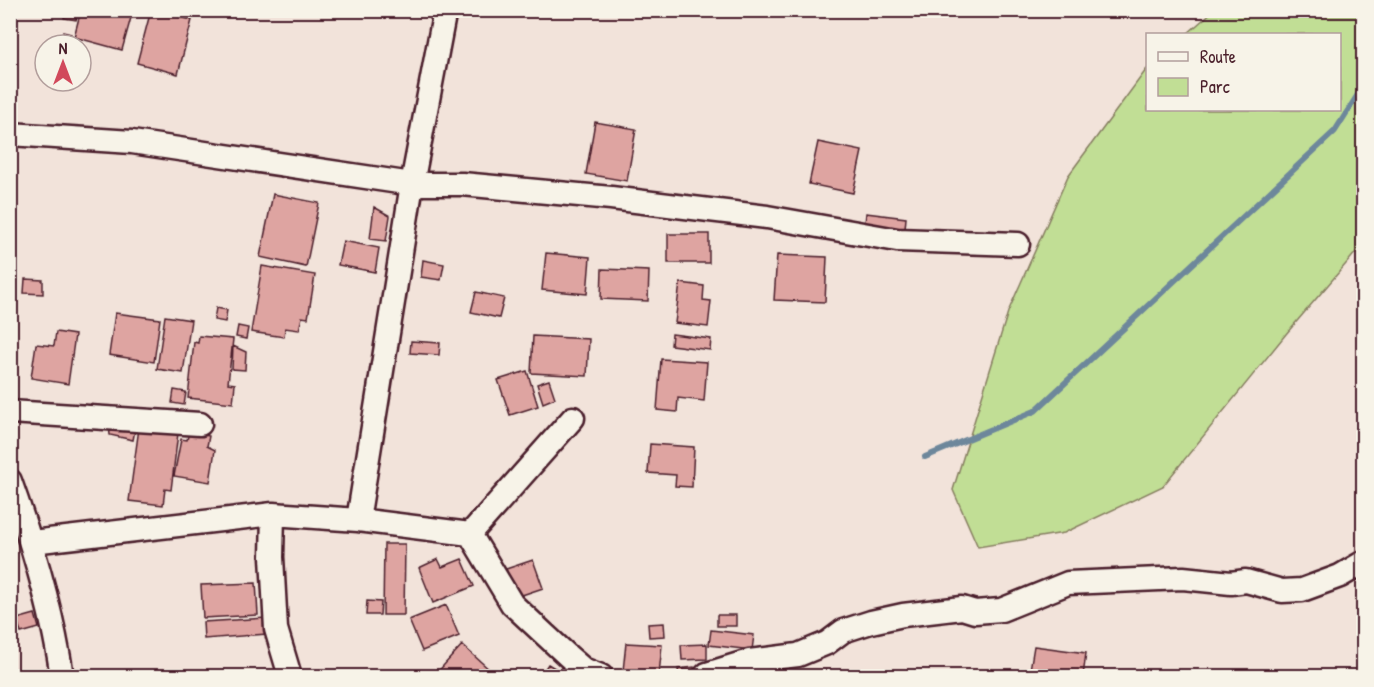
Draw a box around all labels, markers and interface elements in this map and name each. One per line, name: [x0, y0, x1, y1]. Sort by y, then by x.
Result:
north arrow: [33, 33, 93, 93]
legend: [1146, 33, 1341, 111]
text: N: [59, 37, 68, 59]
text: Route: [1200, 44, 1236, 69]
text: Parc: [1200, 74, 1230, 99]

